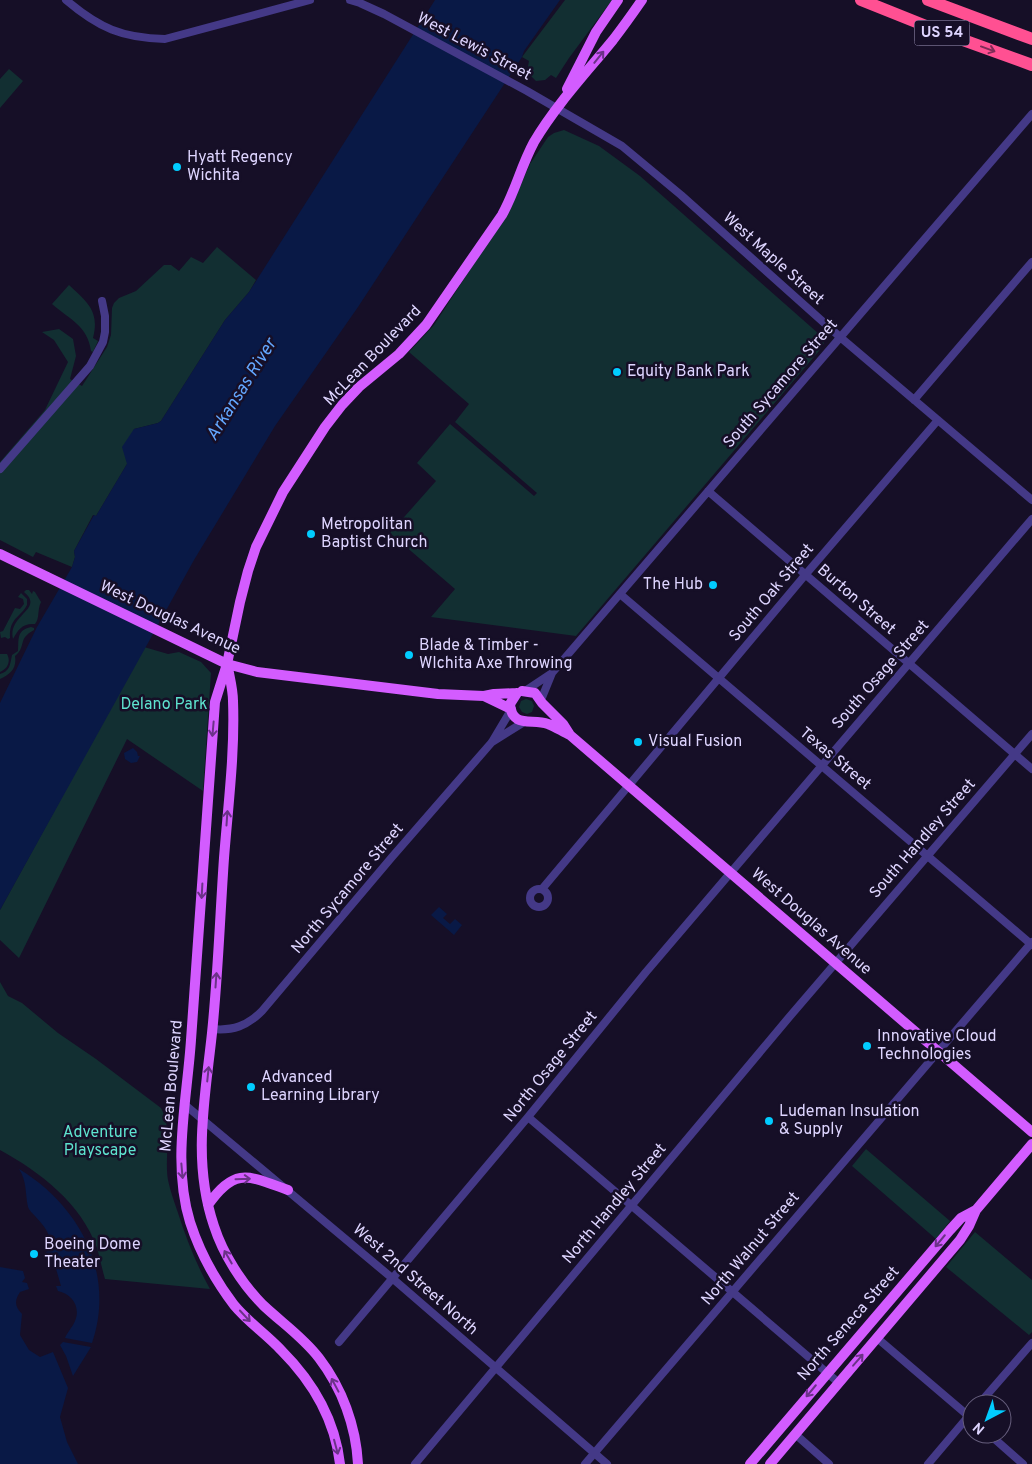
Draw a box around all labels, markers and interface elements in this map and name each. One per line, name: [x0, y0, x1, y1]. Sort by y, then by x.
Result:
street label: West Lewis Street: [413, 8, 535, 86]
road number: US 54: [914, 20, 970, 46]
one-way arrow: [980, 45, 995, 54]
one-way arrow: [594, 51, 605, 64]
place label: Hyatt Regency Wichita: [187, 148, 293, 186]
marker: Hyatt Regency Wichita: [171, 161, 183, 173]
street label: West Maple Street: [718, 208, 828, 310]
street label: McLean Boulevard: [320, 302, 426, 410]
street label: South Sycamore Street: [719, 315, 843, 453]
water label: Arkansas River: [201, 333, 284, 445]
place label: Equity Bank Park: [627, 362, 750, 382]
marker: Equity Bank Park: [611, 366, 623, 378]
place label: Metropolitan Baptist Church: [321, 515, 427, 553]
marker: Metropolitan Baptist Church: [305, 528, 317, 540]
street label: South Oak Street: [725, 540, 819, 646]
street label: Burton Street: [813, 560, 899, 640]
place label: The Hub: [643, 575, 703, 595]
street label: West Douglas Avenue: [96, 577, 244, 659]
marker: The Hub: [707, 579, 719, 591]
street label: South Osage Street: [828, 616, 934, 734]
place label: Blade & Timber - WIchita Axe Throwing: [419, 636, 573, 674]
marker: Blade & Timber - WIchita Axe Throwing: [403, 649, 415, 661]
park label: Delano Park: [120, 695, 208, 715]
one-way arrow: [208, 720, 218, 736]
street label: Texas Street: [795, 723, 875, 795]
place label: Visual Fusion: [648, 732, 742, 752]
marker: Visual Fusion: [632, 736, 644, 748]
street label: South Handley Street: [866, 775, 980, 903]
one-way arrow: [222, 810, 232, 826]
street label: North Sycamore Street: [288, 820, 408, 958]
street label: West Douglas Avenue: [747, 864, 875, 980]
one-way arrow: [197, 882, 206, 898]
one-way arrow: [211, 973, 220, 989]
street label: North Osage Street: [500, 1007, 602, 1127]
street label: McLean Boulevard: [156, 1019, 188, 1153]
place label: Innovative Cloud Technologies: [877, 1027, 997, 1065]
marker: Innovative Cloud Technologies: [861, 1040, 873, 1052]
one-way arrow: [203, 1066, 213, 1082]
place label: Advanced Learning Library: [261, 1068, 380, 1106]
marker: Advanced Learning Library: [245, 1081, 257, 1093]
place label: Ludeman Insulation & Supply: [779, 1102, 920, 1140]
marker: Ludeman Insulation & Supply: [763, 1115, 775, 1127]
park label: Adventure Playscape: [63, 1123, 137, 1161]
street label: North Handley Street: [559, 1140, 671, 1268]
one-way arrow: [178, 1162, 187, 1178]
one-way arrow: [235, 1174, 251, 1184]
street label: North Walnut Street: [698, 1188, 804, 1310]
street label: West 2nd Street North: [348, 1220, 482, 1340]
place label: Boeing Dome Theater: [44, 1235, 141, 1273]
one-way arrow: [934, 1235, 945, 1248]
marker: Boeing Dome Theater: [28, 1248, 40, 1260]
one-way arrow: [223, 1251, 233, 1265]
street label: North Seneca Street: [794, 1263, 904, 1385]
one-way arrow: [239, 1310, 251, 1323]
one-way arrow: [852, 1354, 864, 1367]
one-way arrow: [330, 1377, 340, 1392]
one-way arrow: [806, 1385, 817, 1398]
north arrow: [962, 1394, 1012, 1444]
text: N: [970, 1418, 989, 1437]
one-way arrow: [332, 1438, 342, 1454]

